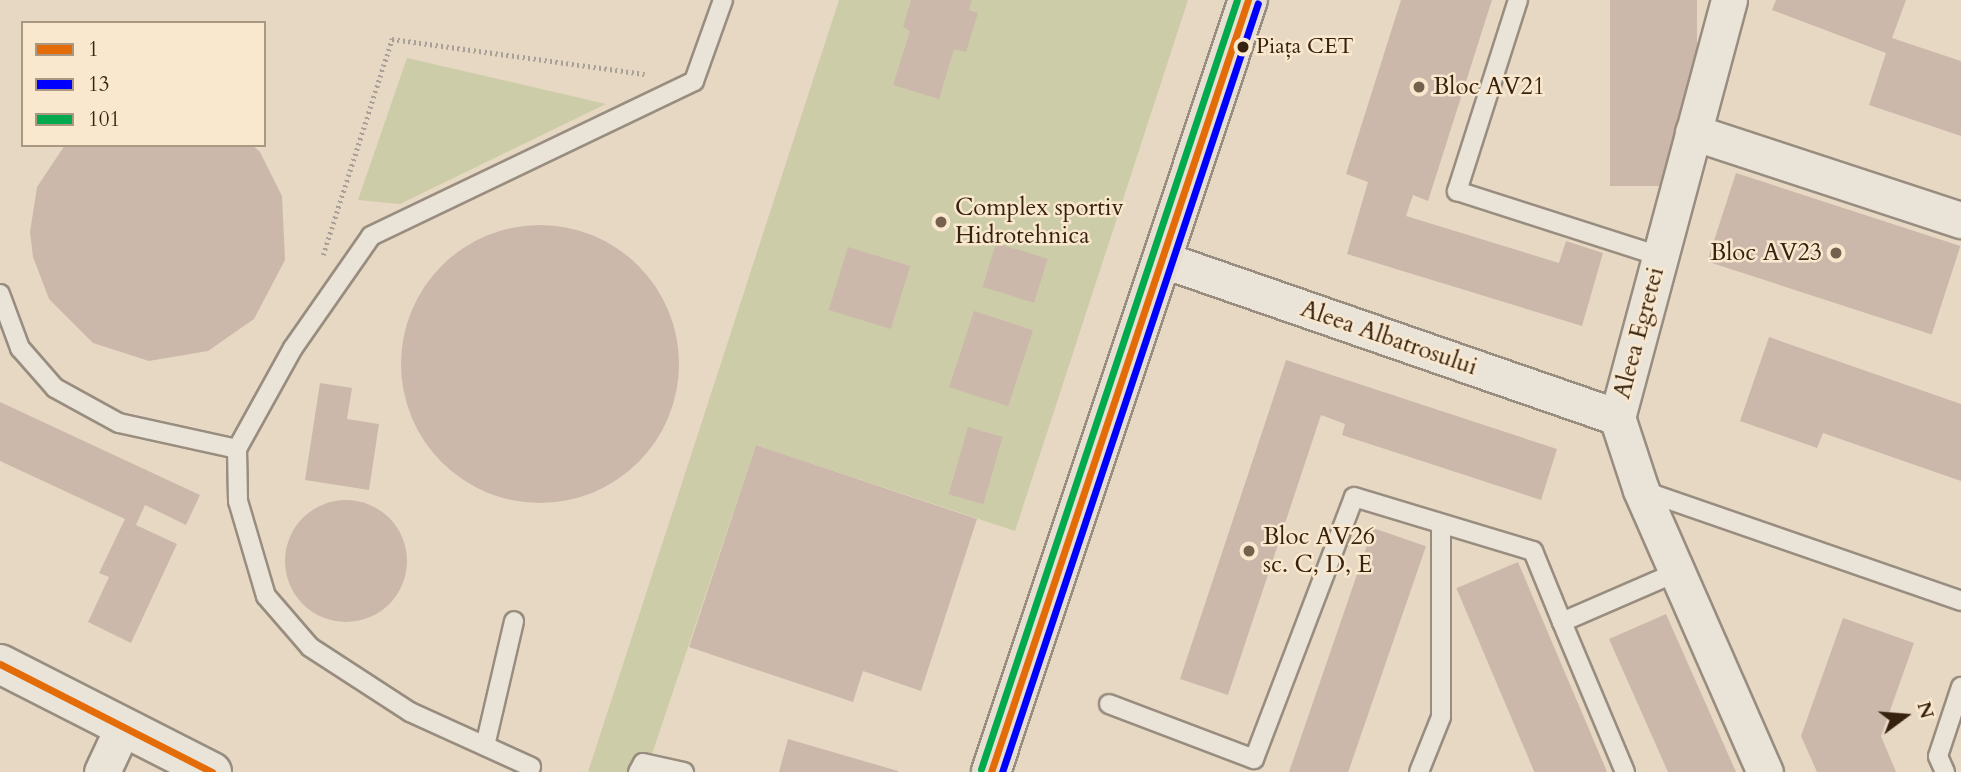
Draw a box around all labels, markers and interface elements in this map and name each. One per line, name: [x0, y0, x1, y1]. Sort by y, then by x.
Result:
legend: [21, 21, 266, 147]
place label: Piața CET: [1256, 34, 1354, 60]
text: 1: [88, 35, 99, 64]
marker: Piața CET: [1236, 40, 1250, 54]
text: 13: [88, 70, 110, 99]
place label: Bloc AV21: [1433, 73, 1545, 101]
marker: Bloc AV21: [1411, 79, 1427, 95]
text: 101: [88, 105, 120, 134]
place label: Complex sportiv Hidrotehnica: [955, 194, 1124, 250]
marker: Complex sportiv Hidrotehnica: [933, 214, 949, 230]
place label: Bloc AV23: [1710, 239, 1822, 267]
marker: Bloc AV23: [1828, 245, 1844, 261]
street label: Aleea Egretei: [1608, 264, 1670, 402]
street label: Aleea Albatrosului: [1297, 294, 1481, 382]
place label: Bloc AV26 sc. C, D, E: [1263, 523, 1375, 579]
marker: Bloc AV26 sc. C, D, E: [1241, 543, 1257, 559]
north arrow: [1870, 681, 1940, 751]
text: N: [1910, 699, 1940, 722]

